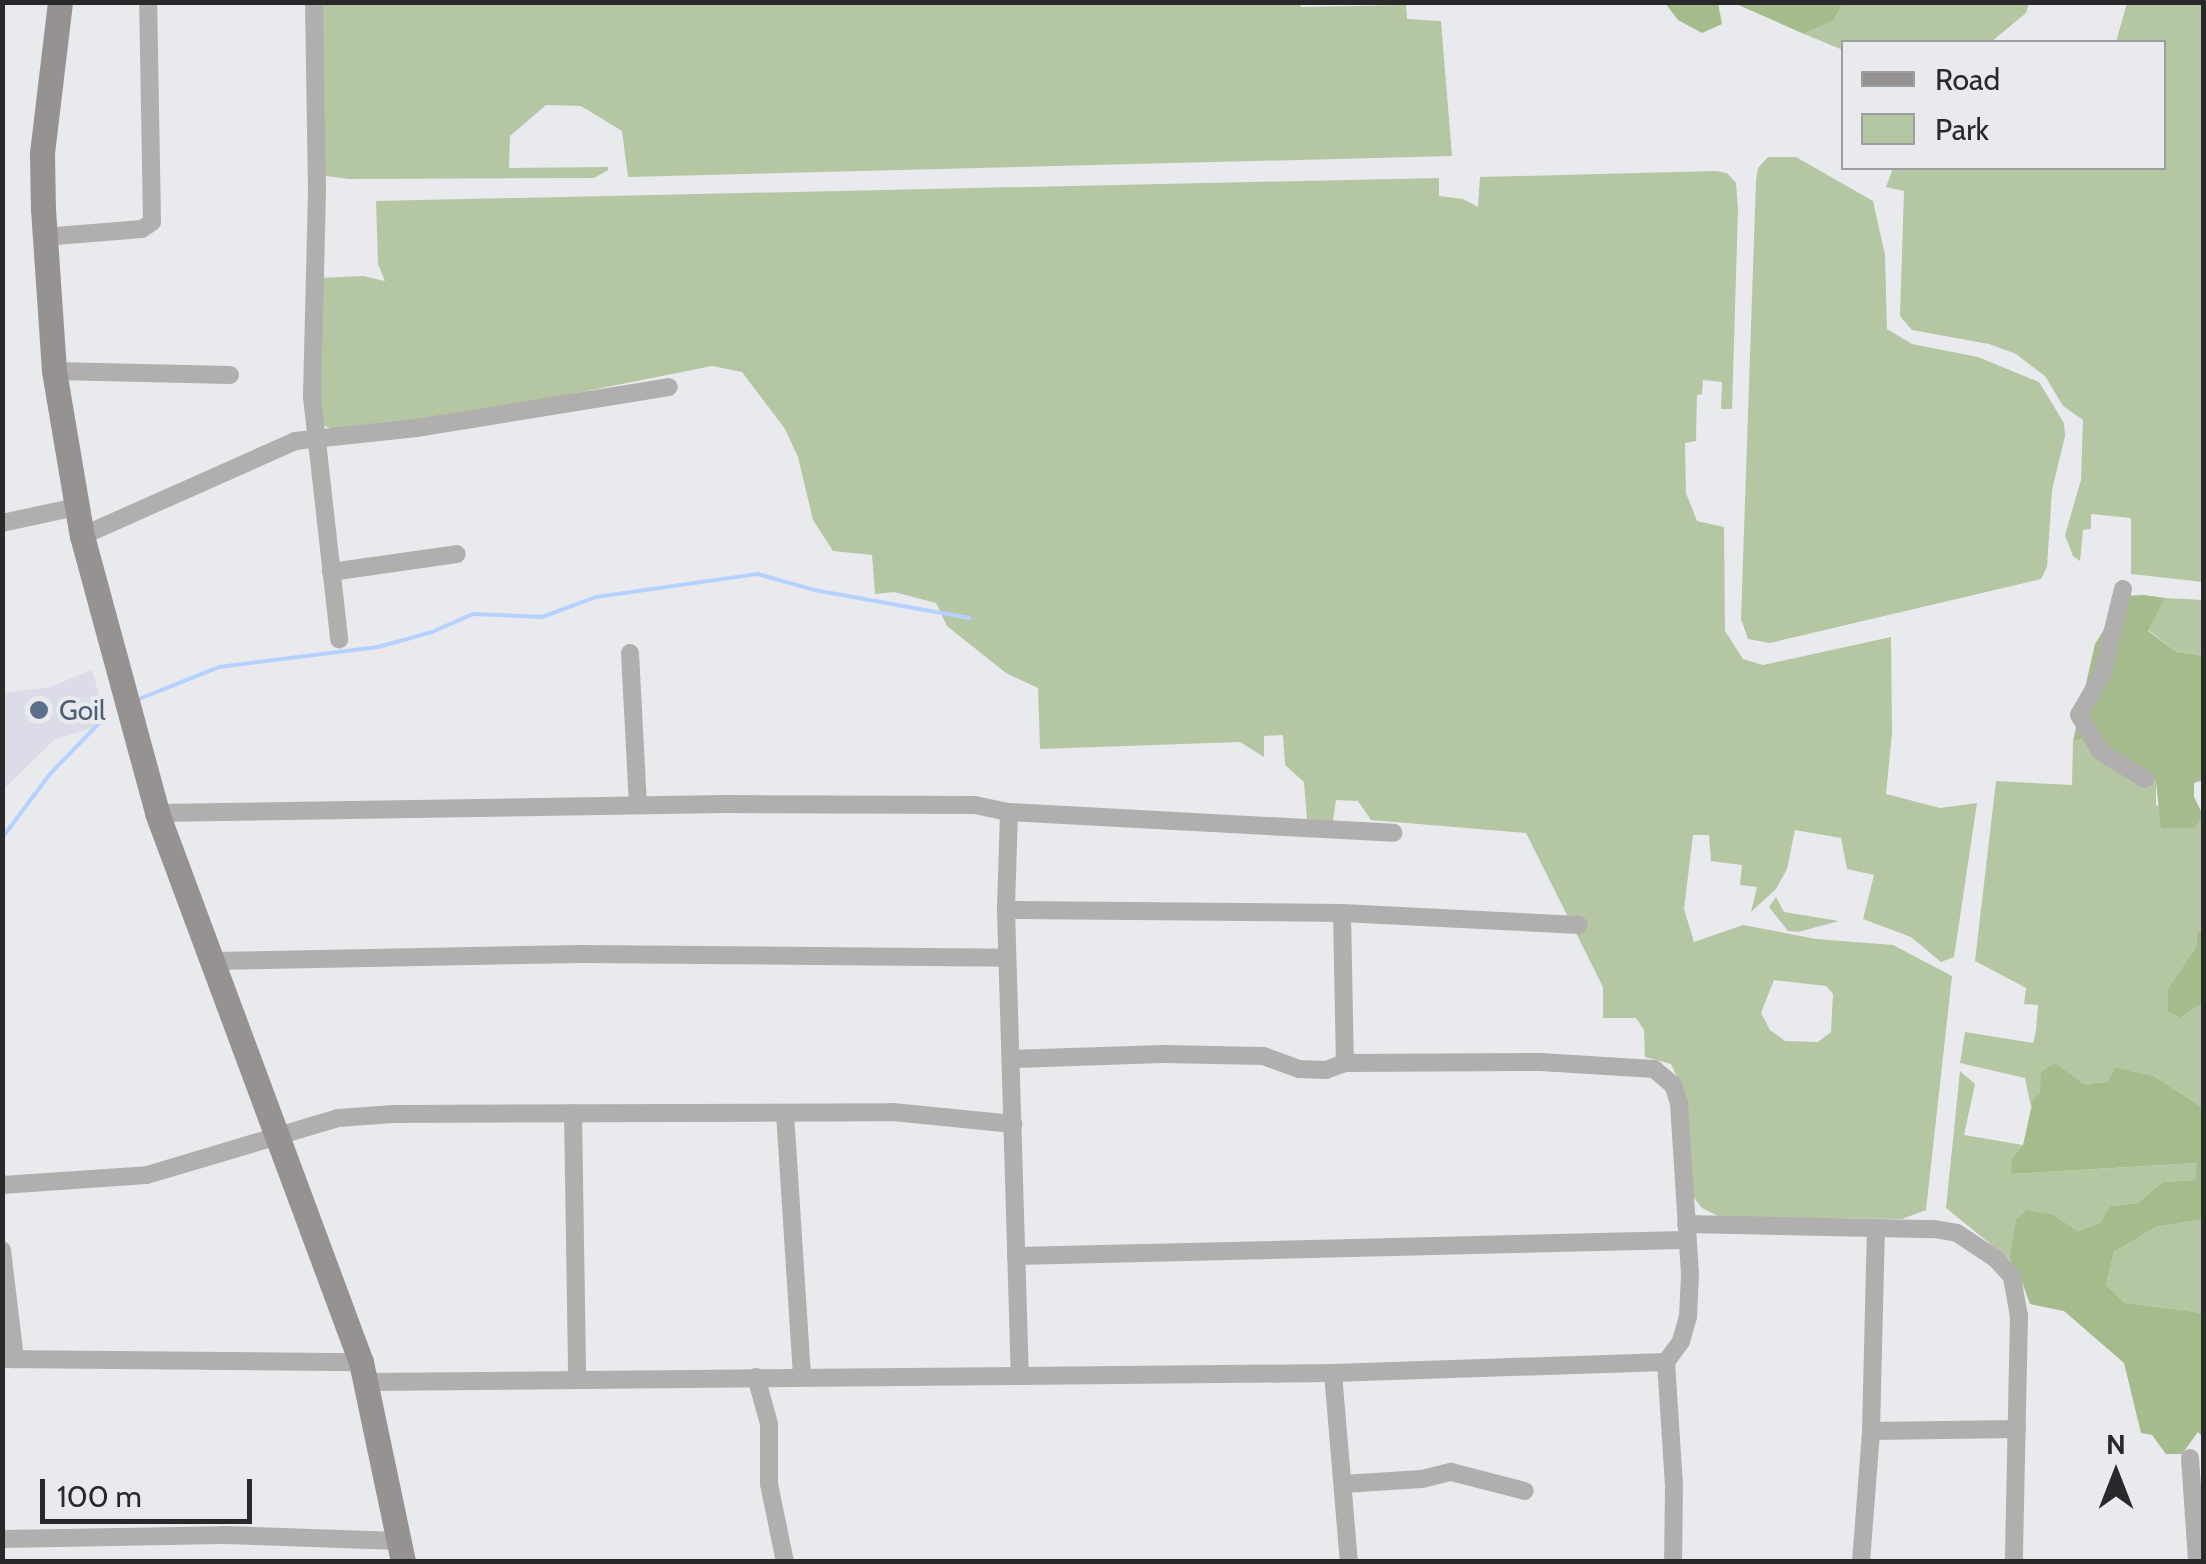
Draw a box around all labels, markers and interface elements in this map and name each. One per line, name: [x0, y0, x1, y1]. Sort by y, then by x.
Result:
legend: [1841, 40, 2166, 170]
text: Road: [1935, 61, 2000, 98]
text: Park: [1935, 111, 1989, 148]
place label: Goil: [59, 693, 106, 727]
marker: Goil: [28, 699, 50, 721]
north arrow: [2066, 1424, 2166, 1524]
text: N: [2106, 1427, 2126, 1461]
scale bar: [45, 1459, 258, 1521]
text: 100 m: [57, 1478, 142, 1515]

